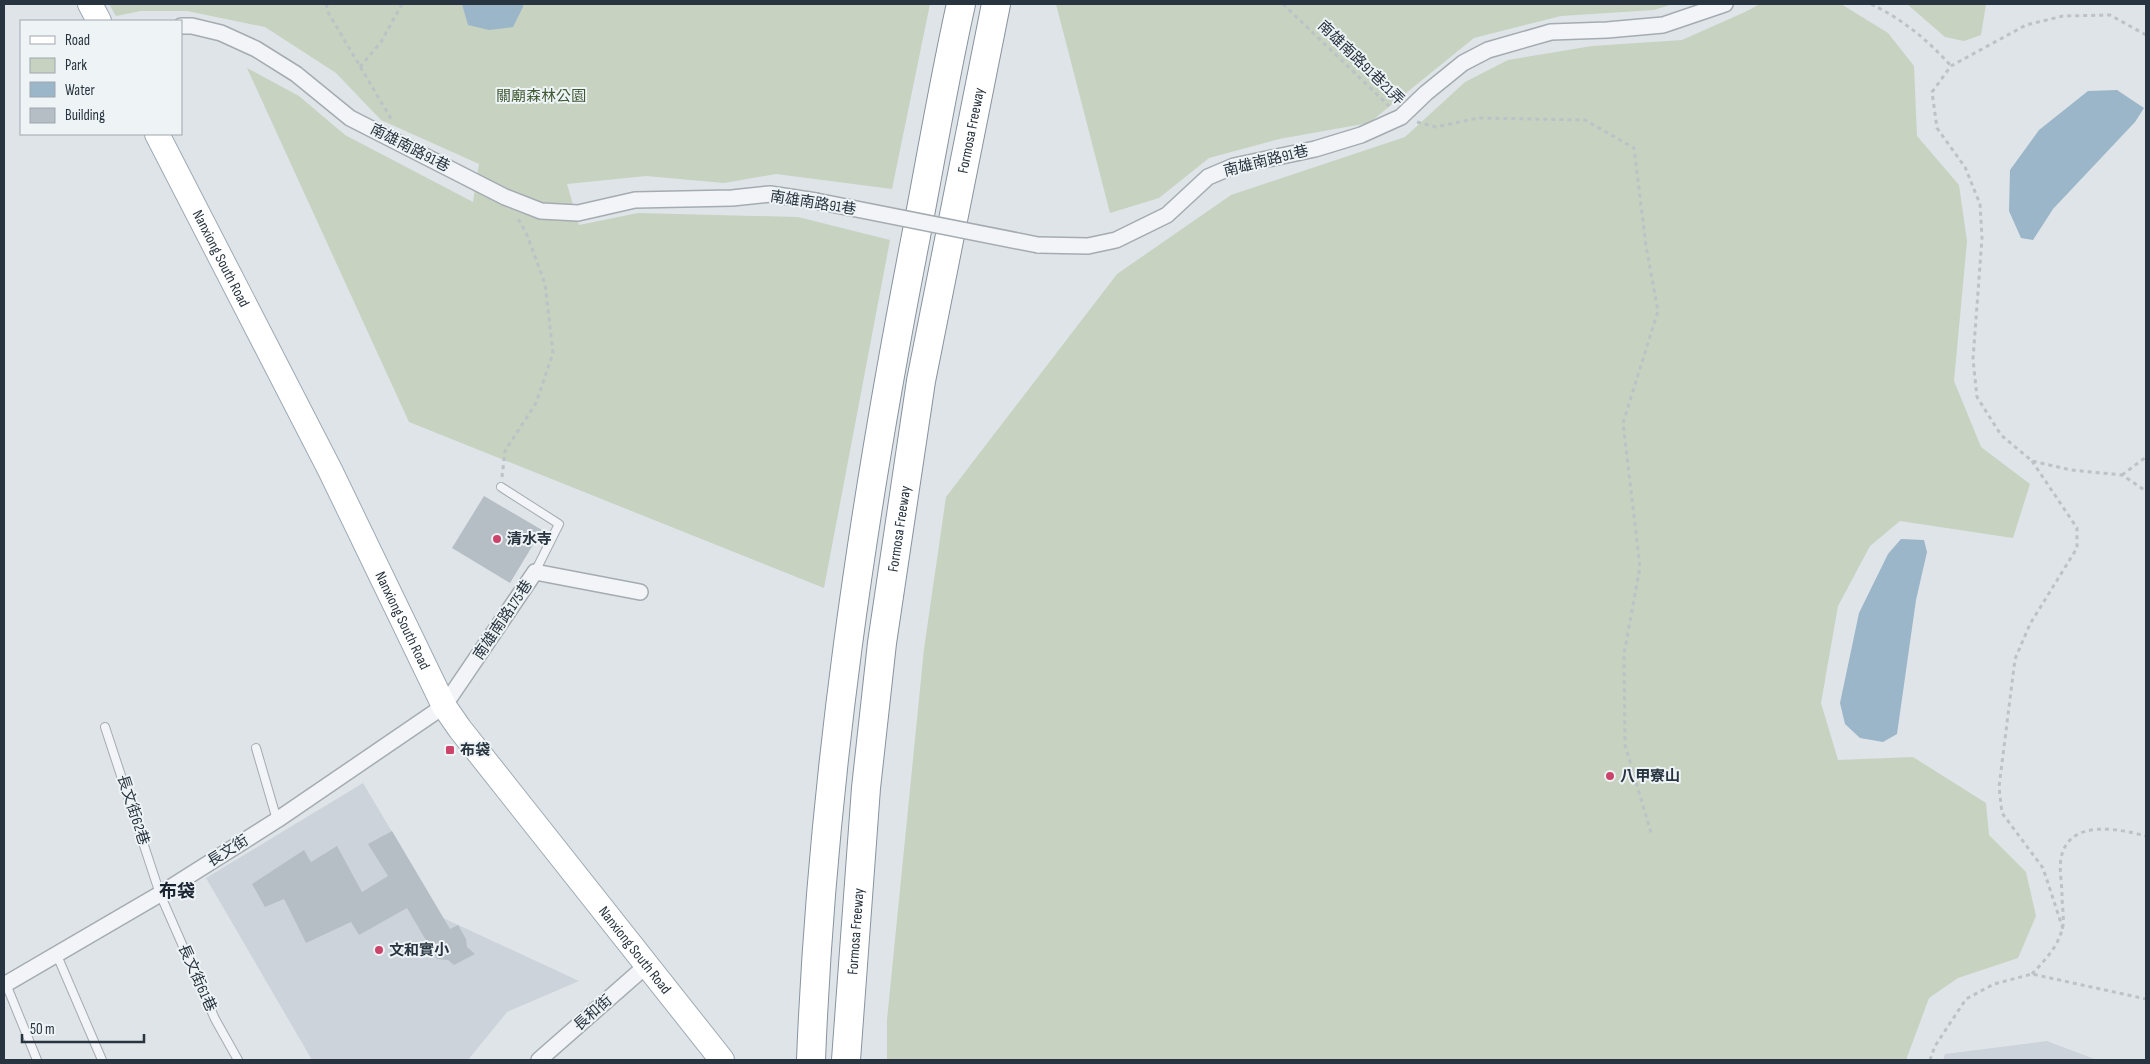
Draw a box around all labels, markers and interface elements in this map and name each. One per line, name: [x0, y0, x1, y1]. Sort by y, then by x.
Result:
street label: 南雄南路91巷21弄: [1314, 17, 1408, 109]
legend: [20, 20, 182, 135]
text: Road: [65, 31, 90, 50]
text: Park: [65, 56, 87, 75]
text: Water: [65, 81, 96, 100]
street label: Formosa Freeway: [953, 86, 989, 175]
park label: 關廟森林公園: [496, 87, 586, 106]
text: Building: [65, 106, 105, 125]
street label: 南雄南路91巷: [367, 120, 453, 176]
street label: 南雄南路91巷: [1222, 141, 1310, 181]
street label: 南雄南路91巷: [769, 187, 857, 219]
street label: Nanxiong South Road: [188, 207, 254, 310]
street label: Formosa Freeway: [883, 484, 915, 573]
place label: 清水寺: [507, 530, 552, 549]
marker: 清水寺: [491, 533, 503, 545]
street label: Nanxiong South Road: [371, 568, 434, 673]
street label: 南雄南路175巷: [469, 576, 537, 664]
place label: 布袋: [460, 741, 490, 760]
marker: 布袋: [444, 744, 456, 756]
place label: 八甲寮山: [1620, 767, 1680, 786]
marker: 八甲寮山: [1604, 770, 1616, 782]
street label: 長文街62巷: [113, 772, 153, 848]
street label: 長文街: [204, 831, 252, 871]
district label: 布袋: [159, 881, 195, 902]
street label: Formosa Freeway: [843, 887, 868, 975]
street label: Nanxiong South Road: [594, 902, 676, 998]
street label: 長文街61巷: [174, 941, 220, 1015]
place label: 文和實小: [389, 941, 450, 960]
marker: 文和實小: [373, 944, 385, 956]
street label: 長和街: [570, 991, 616, 1035]
scale bar: [22, 1012, 145, 1044]
text: 50 m: [30, 1020, 55, 1039]

